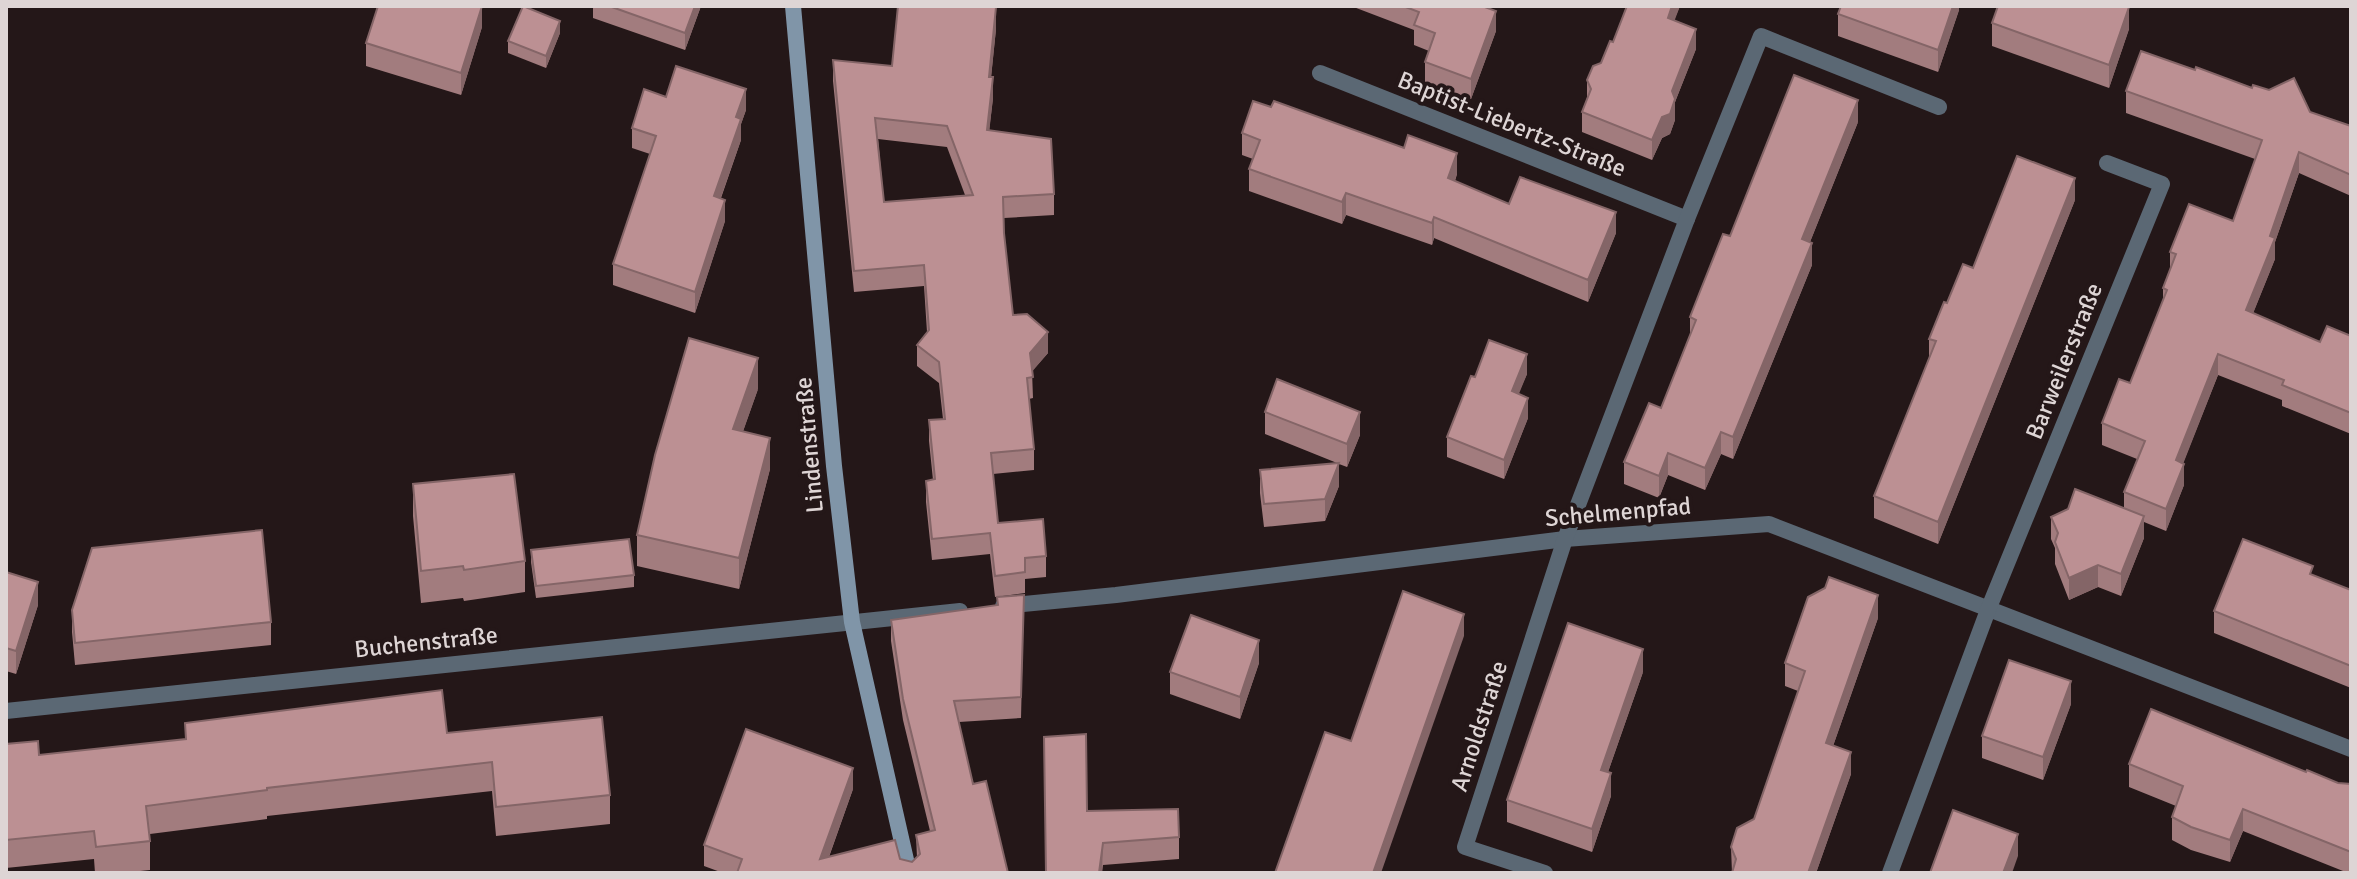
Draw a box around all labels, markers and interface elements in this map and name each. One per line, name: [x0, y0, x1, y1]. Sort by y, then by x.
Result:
street label: Baptist-Liebertz-Straße: [1393, 64, 1631, 184]
street label: Barweilerstraße: [2019, 278, 2109, 444]
street label: Lindenstraße: [788, 376, 830, 514]
street label: Schelmenpfad: [1544, 491, 1692, 533]
street label: Buchenstraße: [353, 620, 499, 664]
street label: Arnoldstraße: [1444, 657, 1514, 795]

